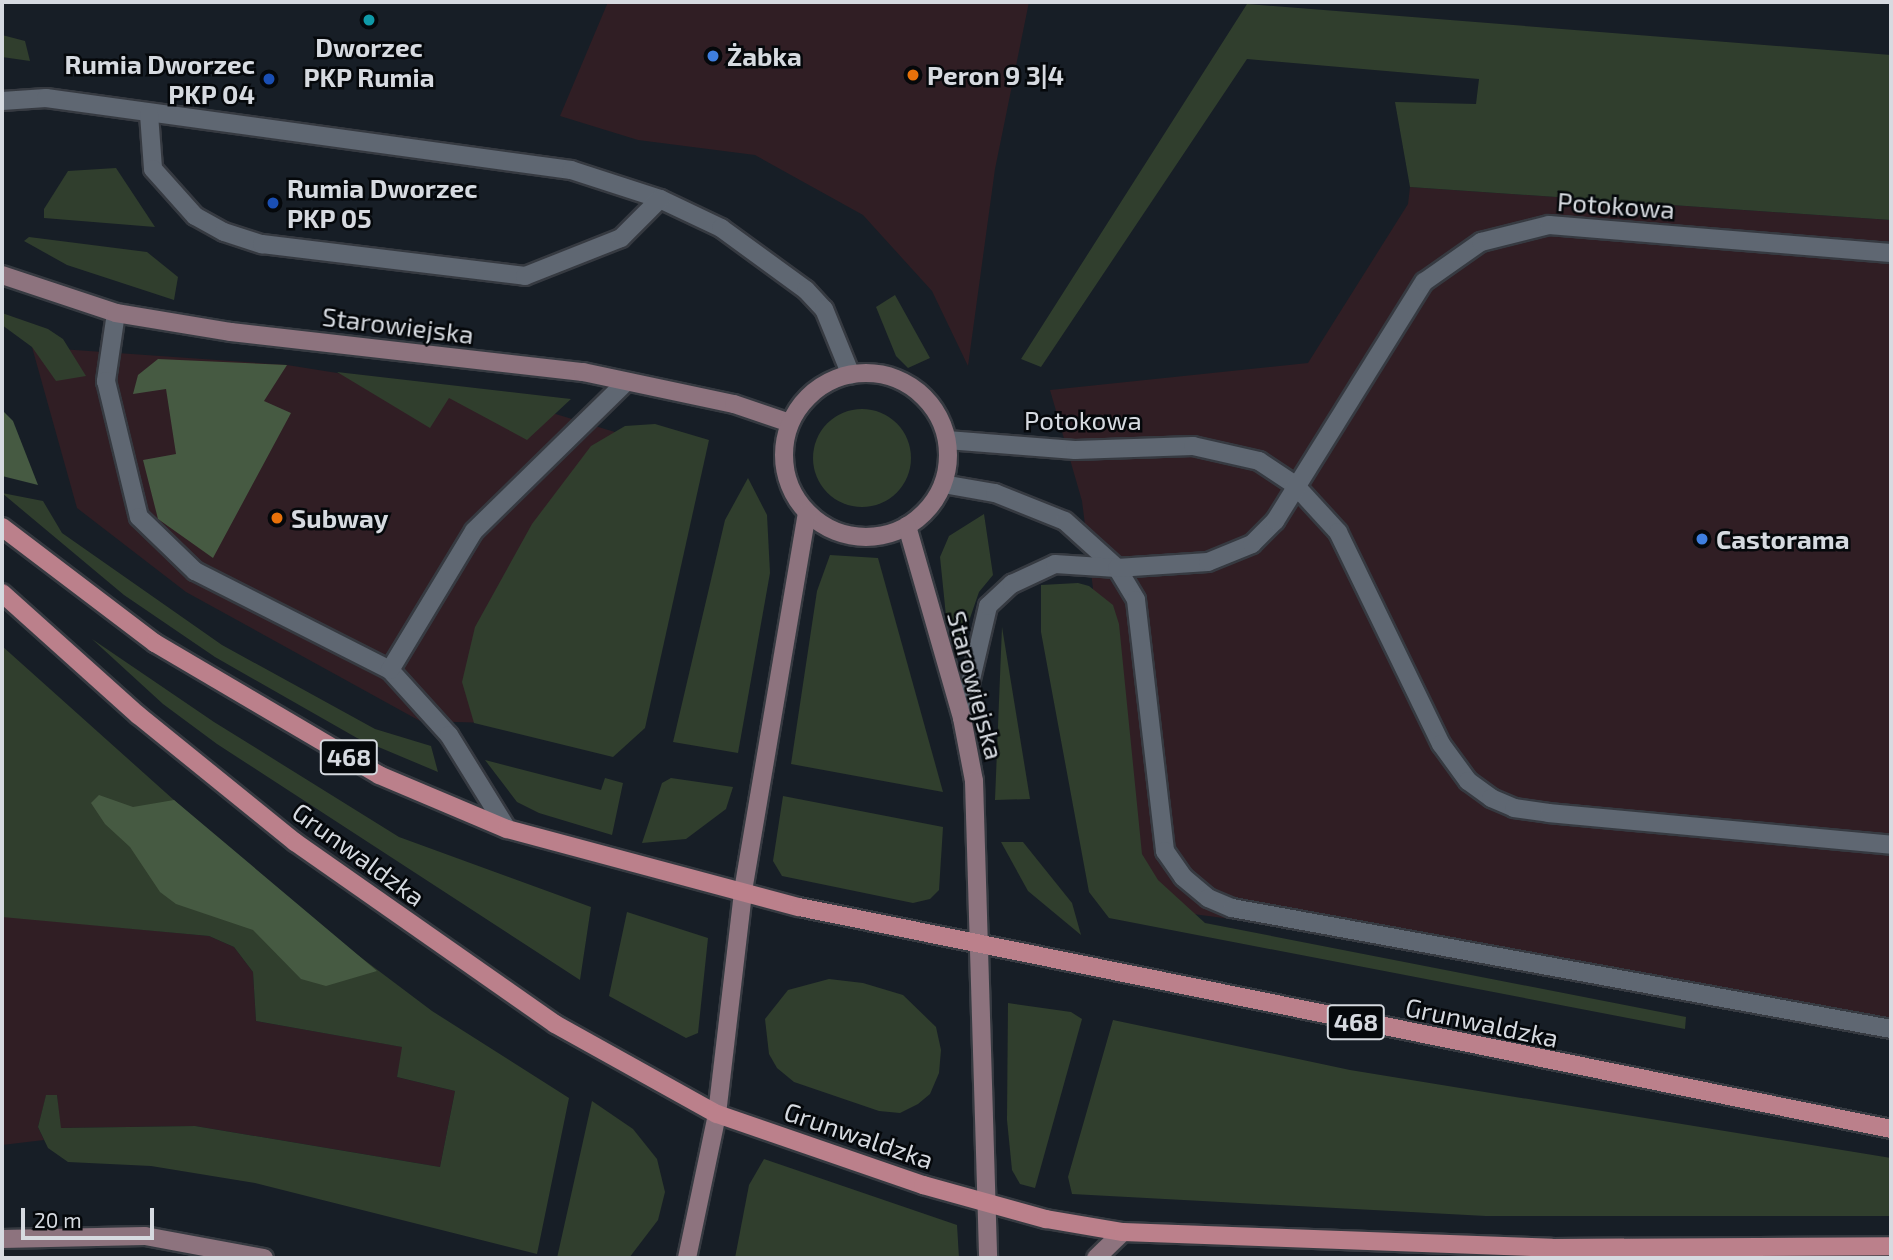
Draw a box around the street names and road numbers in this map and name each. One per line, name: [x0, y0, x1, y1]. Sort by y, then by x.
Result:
street label: Potokowa: [1556, 185, 1676, 225]
street label: Starowiejska: [320, 300, 476, 350]
street label: Potokowa: [1024, 404, 1142, 436]
street label: Starowiejska: [941, 607, 1011, 763]
road number: 468: [319, 736, 379, 778]
street label: Grunwaldzka: [287, 796, 431, 912]
street label: Grunwaldzka: [1403, 991, 1561, 1053]
road number: 468: [1326, 1002, 1386, 1042]
street label: Grunwaldzka: [780, 1095, 938, 1175]

